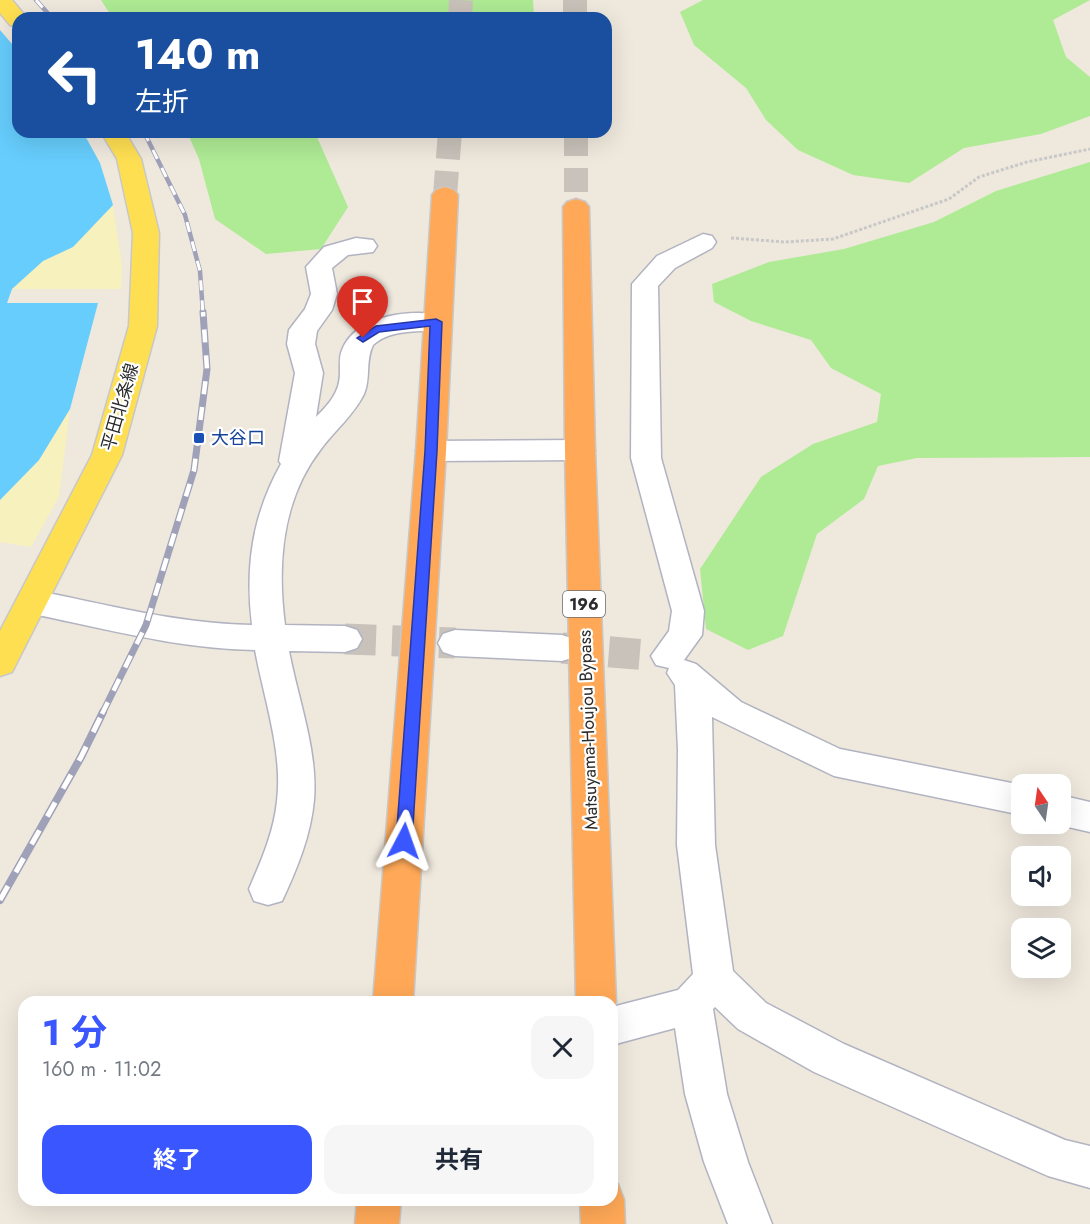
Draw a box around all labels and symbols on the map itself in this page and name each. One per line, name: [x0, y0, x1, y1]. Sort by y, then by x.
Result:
pin: [337, 276, 388, 338]
street label: 平田北条線: [95, 360, 145, 454]
place label: 大谷口: [211, 425, 265, 451]
marker: 大谷口: [192, 431, 206, 445]
road number: 196: [563, 591, 605, 617]
street label: Matsuyama-Houjou Bypass: [572, 630, 604, 830]
north arrow: [1011, 774, 1071, 834]
position arrow: [372, 809, 436, 873]

